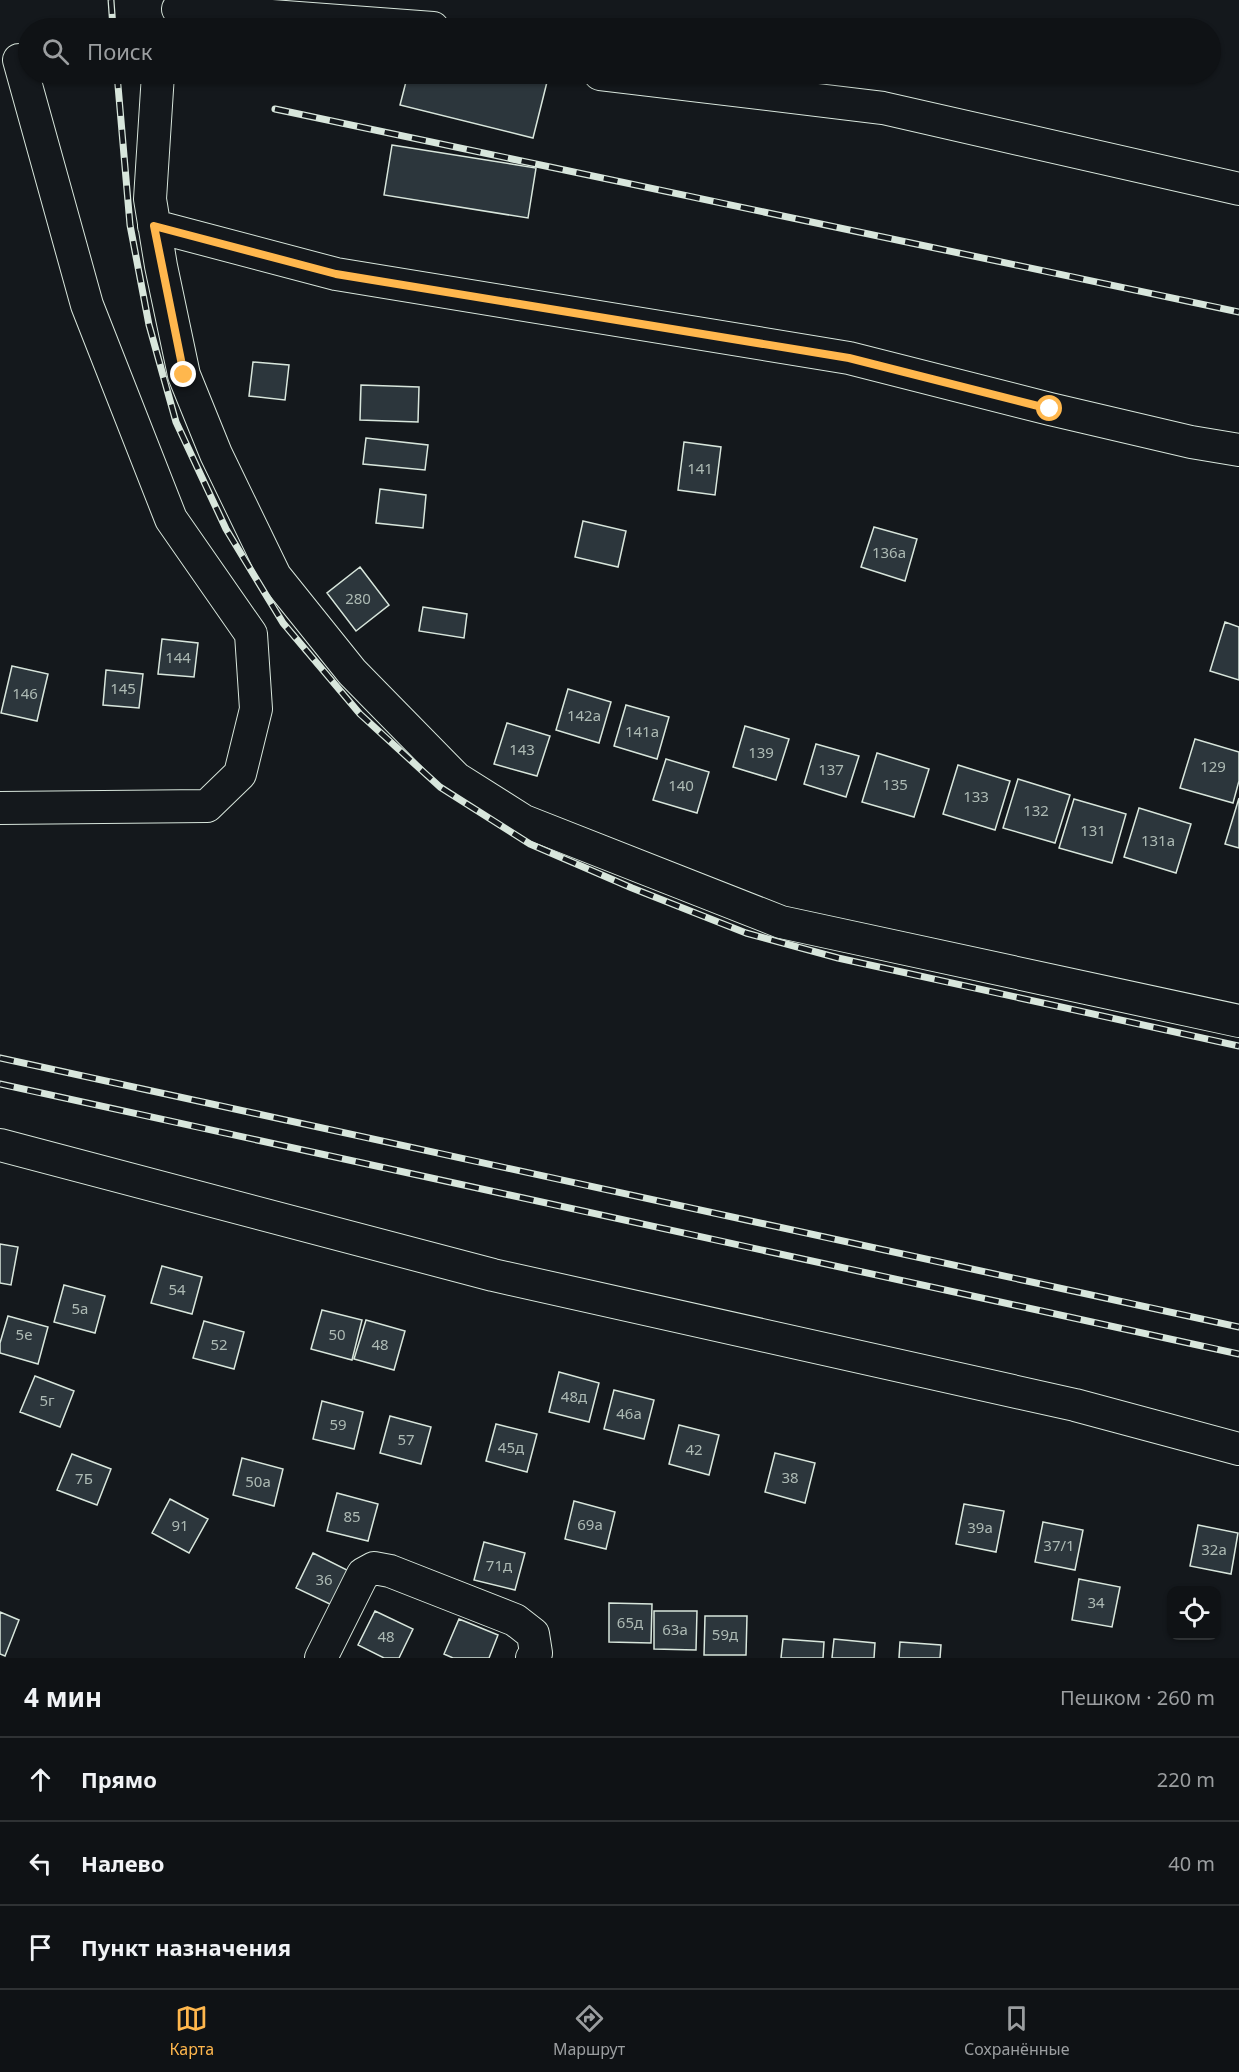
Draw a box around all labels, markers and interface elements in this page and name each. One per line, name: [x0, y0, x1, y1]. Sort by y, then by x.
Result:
search box: [18, 18, 1221, 84]
icon: search: [39, 35, 72, 68]
text: Поиск: [87, 36, 152, 66]
route end: [170, 361, 196, 387]
route start: [1036, 395, 1062, 421]
house number: 141: [687, 458, 713, 478]
house number: 136а: [872, 542, 906, 562]
house number: 280: [345, 588, 371, 608]
house number: 144: [165, 647, 191, 667]
house number: 145: [110, 678, 136, 698]
house number: 146: [12, 683, 38, 703]
house number: 142а: [567, 705, 601, 725]
house number: 141а: [625, 721, 659, 741]
house number: 143: [509, 739, 535, 759]
house number: 139: [748, 742, 774, 762]
house number: 129: [1200, 756, 1226, 776]
house number: 137: [818, 759, 844, 779]
house number: 135: [882, 774, 908, 794]
house number: 140: [668, 775, 694, 795]
house number: 133: [963, 786, 989, 806]
house number: 132: [1023, 800, 1049, 820]
house number: 131: [1080, 820, 1106, 840]
house number: 131а: [1141, 830, 1175, 850]
house number: 54: [168, 1279, 186, 1299]
house number: 5а: [72, 1298, 88, 1318]
house number: 5е: [16, 1324, 32, 1344]
house number: 50: [328, 1324, 346, 1344]
house number: 52: [210, 1334, 228, 1354]
house number: 48: [371, 1334, 389, 1354]
house number: 48д: [561, 1386, 587, 1406]
house number: 5г: [39, 1390, 55, 1410]
house number: 46а: [616, 1403, 642, 1423]
house number: 59: [329, 1414, 347, 1434]
house number: 57: [397, 1429, 415, 1449]
house number: 45д: [498, 1437, 524, 1457]
house number: 42: [685, 1439, 703, 1459]
house number: 38: [781, 1467, 799, 1487]
house number: 7Б: [75, 1468, 93, 1488]
house number: 50а: [245, 1471, 271, 1491]
house number: 85: [343, 1506, 361, 1526]
house number: 69а: [577, 1514, 603, 1534]
house number: 91: [171, 1515, 189, 1535]
house number: 39а: [967, 1517, 993, 1537]
house number: 37/1: [1043, 1535, 1075, 1555]
house number: 32а: [1201, 1539, 1227, 1559]
house number: 71д: [486, 1555, 512, 1575]
house number: 36: [315, 1569, 333, 1589]
map controls: [1167, 1586, 1221, 1640]
button: locate: [1167, 1586, 1221, 1640]
house number: 34: [1087, 1592, 1105, 1612]
house number: 65д: [617, 1612, 643, 1632]
house number: 63а: [662, 1619, 688, 1639]
house number: 59д: [712, 1624, 738, 1644]
house number: 48: [377, 1626, 395, 1646]
text: 4 мин: [24, 1679, 102, 1715]
text: Пешком · 260 m: [1060, 1684, 1215, 1711]
icon: ahead: [24, 1763, 57, 1796]
text: Прямо: [81, 1764, 157, 1794]
text: 220 m: [1157, 1766, 1215, 1793]
icon: left: [24, 1847, 57, 1880]
text: Налево: [81, 1848, 164, 1878]
text: 40 m: [1168, 1850, 1215, 1877]
icon: arrive: [24, 1931, 57, 1964]
text: Пункт назначения: [81, 1932, 291, 1962]
tab: Карта: [169, 2002, 214, 2060]
tab: Маршрут: [553, 2002, 625, 2060]
tab: Сохранённые: [964, 2002, 1070, 2060]

